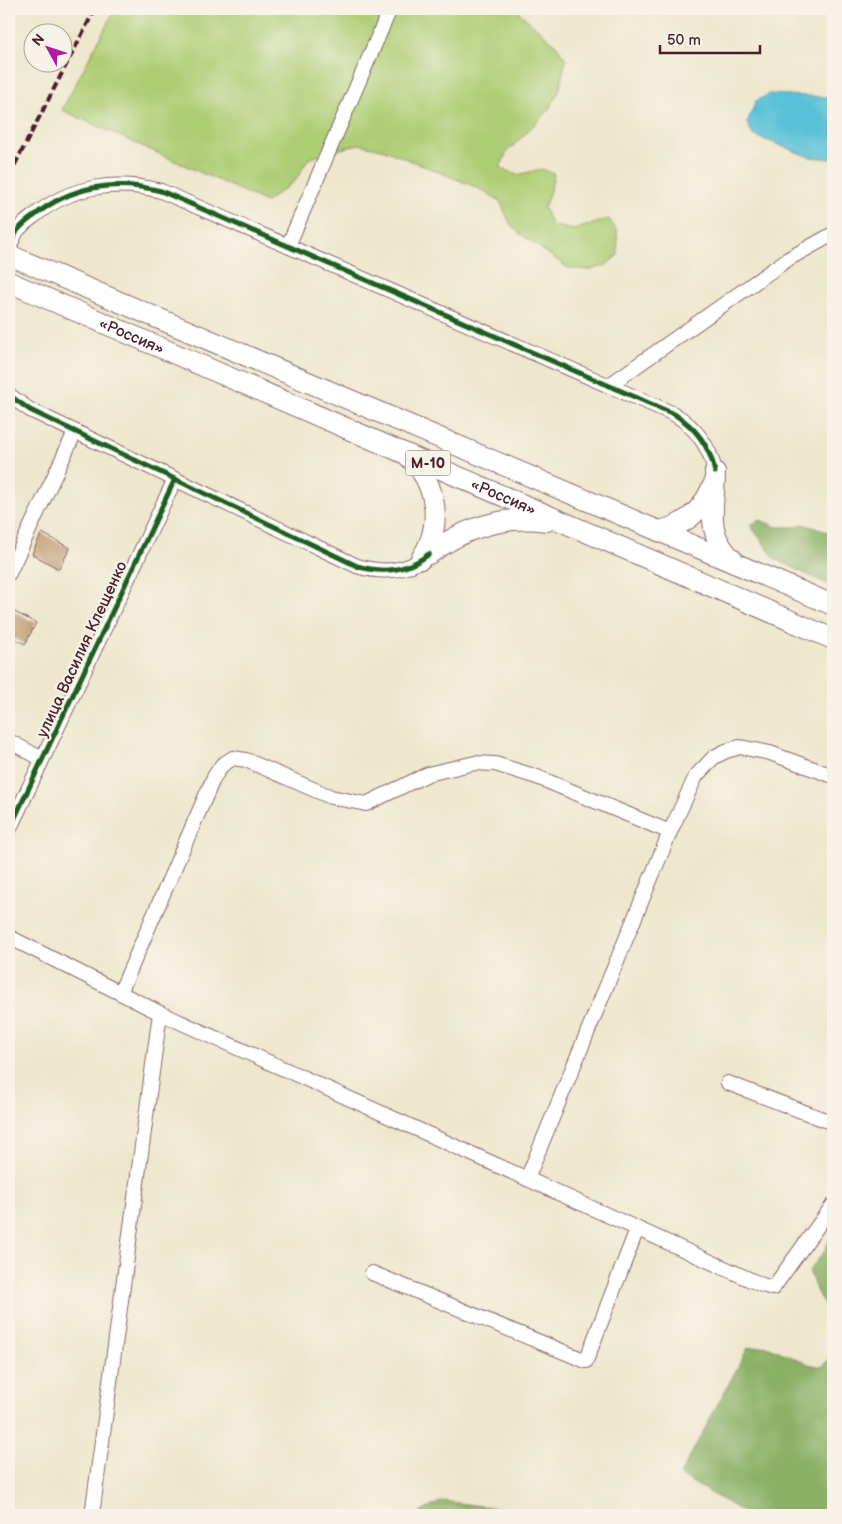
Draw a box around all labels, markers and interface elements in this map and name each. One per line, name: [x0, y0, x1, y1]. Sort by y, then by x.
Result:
north arrow: [22, 22, 72, 72]
scale bar: [660, 22, 760, 54]
text: N: [29, 30, 48, 49]
text: 50 m: [667, 31, 701, 50]
street label: «Россия»: [96, 314, 167, 359]
road number: М-10: [406, 450, 450, 476]
street label: «Россия»: [467, 475, 539, 520]
street label: улица Василия Клещенко: [33, 559, 132, 741]

